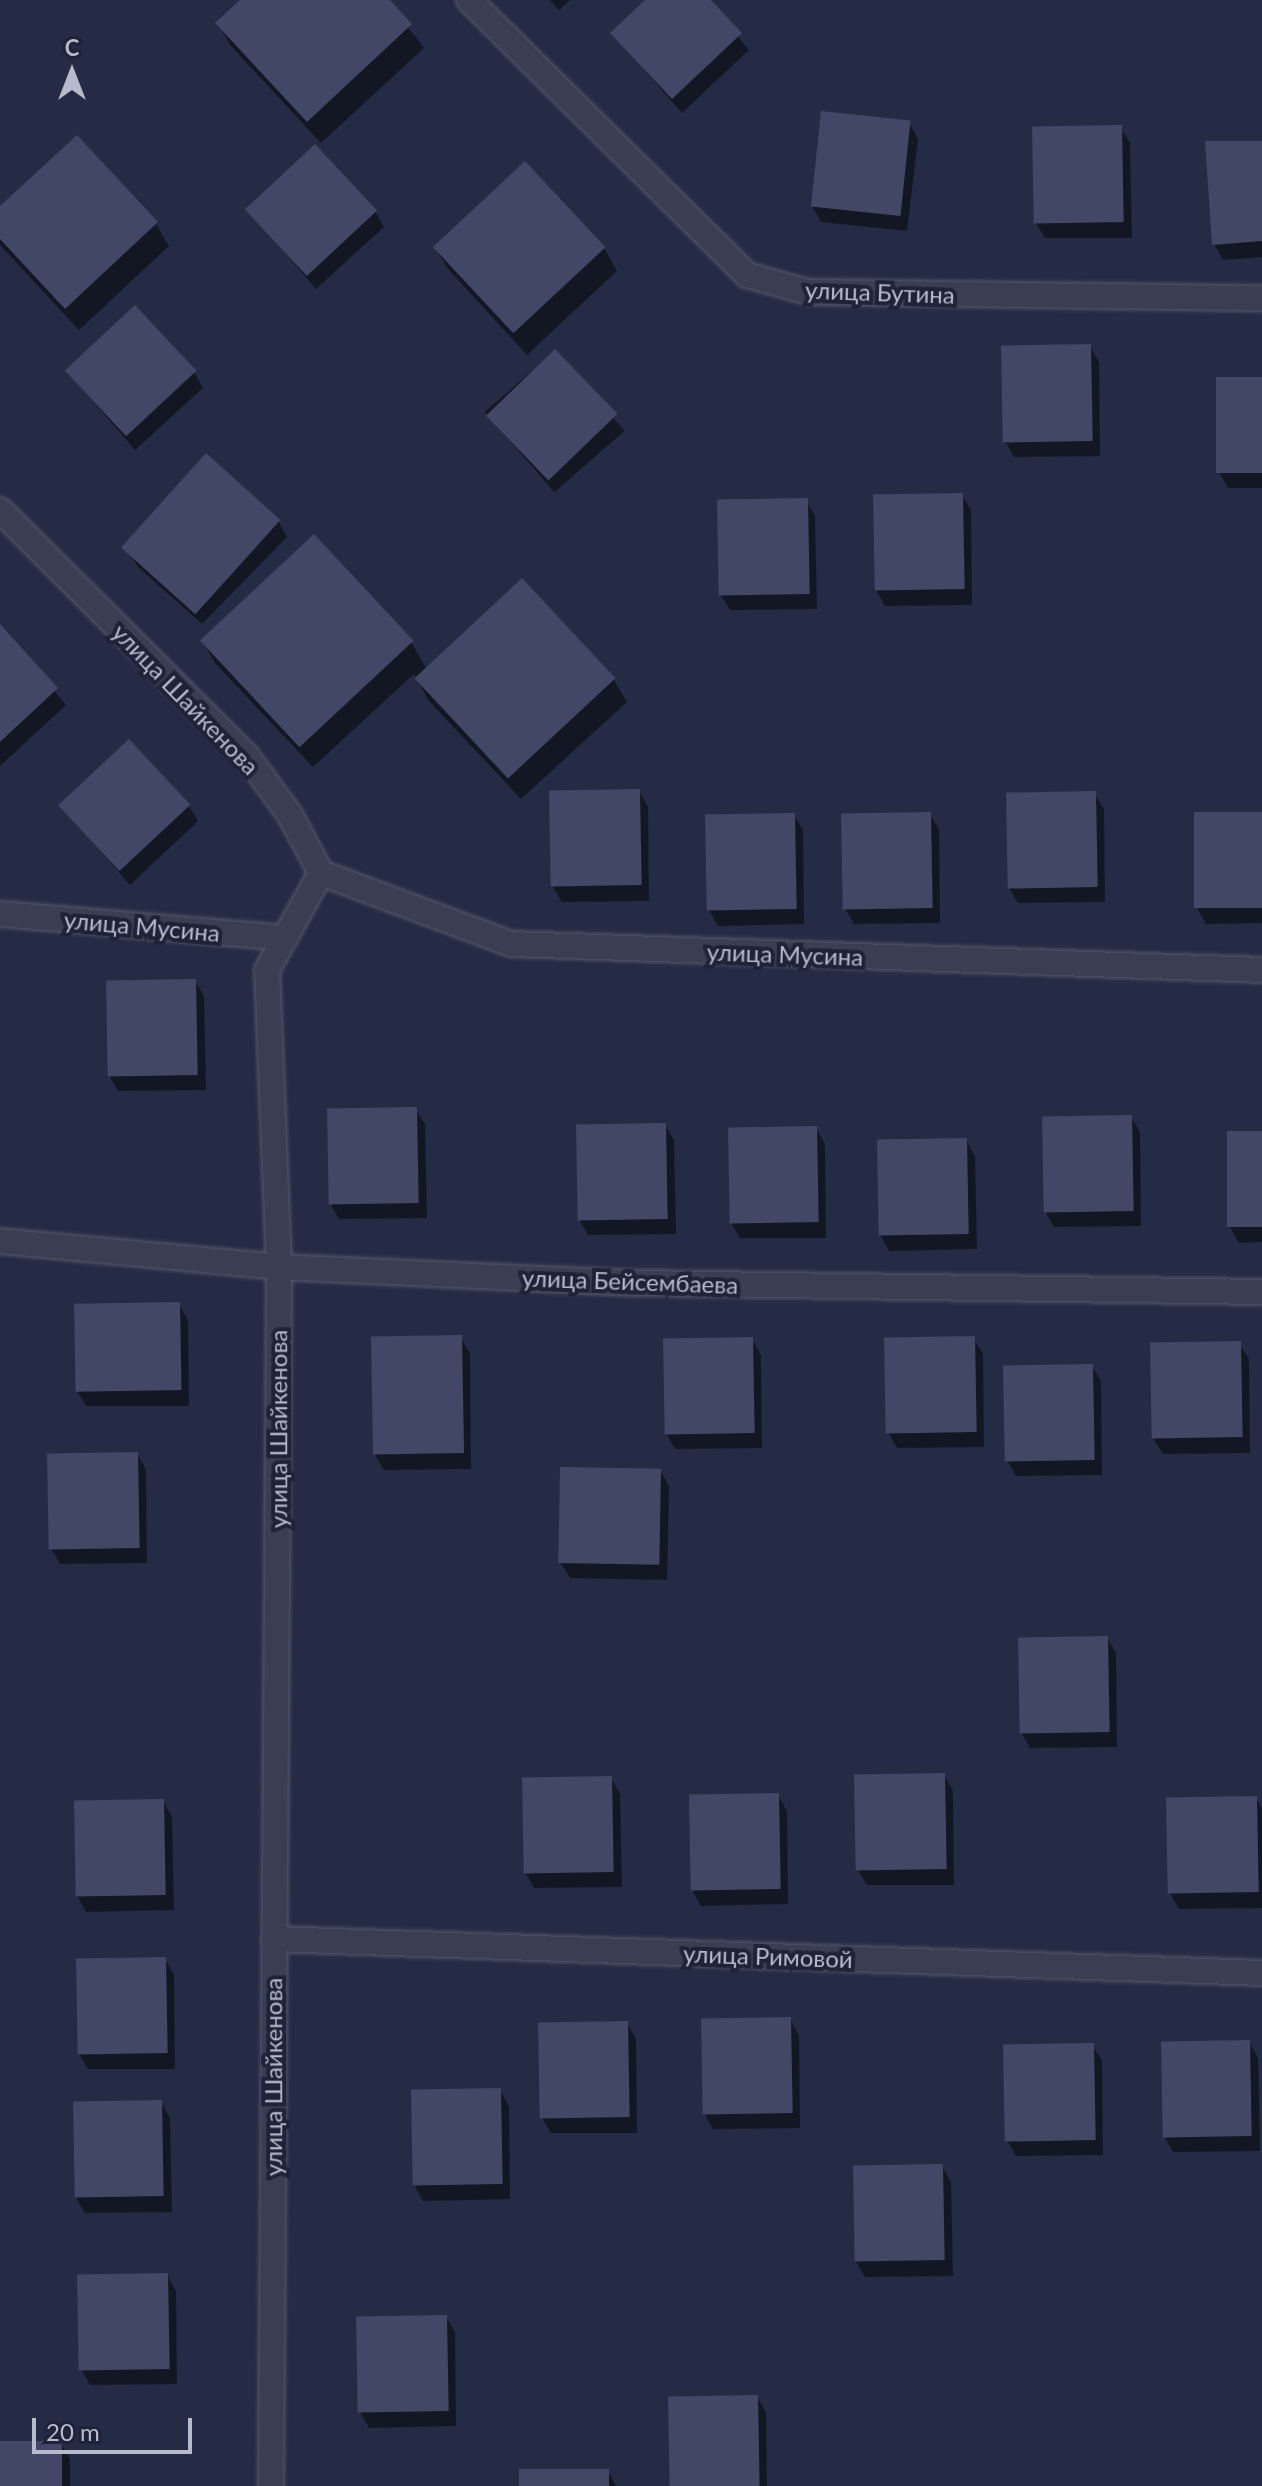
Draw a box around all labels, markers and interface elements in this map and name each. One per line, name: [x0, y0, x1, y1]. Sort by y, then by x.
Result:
north arrow: [32, 32, 112, 112]
text: С: [65, 34, 79, 61]
street label: улица Бутина: [805, 275, 955, 309]
street label: улица Шайкенова: [107, 618, 265, 780]
street label: улица Мусина: [63, 905, 221, 947]
street label: улица Мусина: [706, 937, 864, 971]
street label: улица Бейсембаева: [521, 1263, 739, 1299]
street label: улица Шайкенова: [264, 1330, 292, 1528]
street label: улица Римовой: [683, 1939, 853, 1973]
street label: улица Шайкенова: [259, 1978, 287, 2176]
scale bar: [36, 2402, 196, 2452]
text: 20 m: [46, 2417, 100, 2446]

